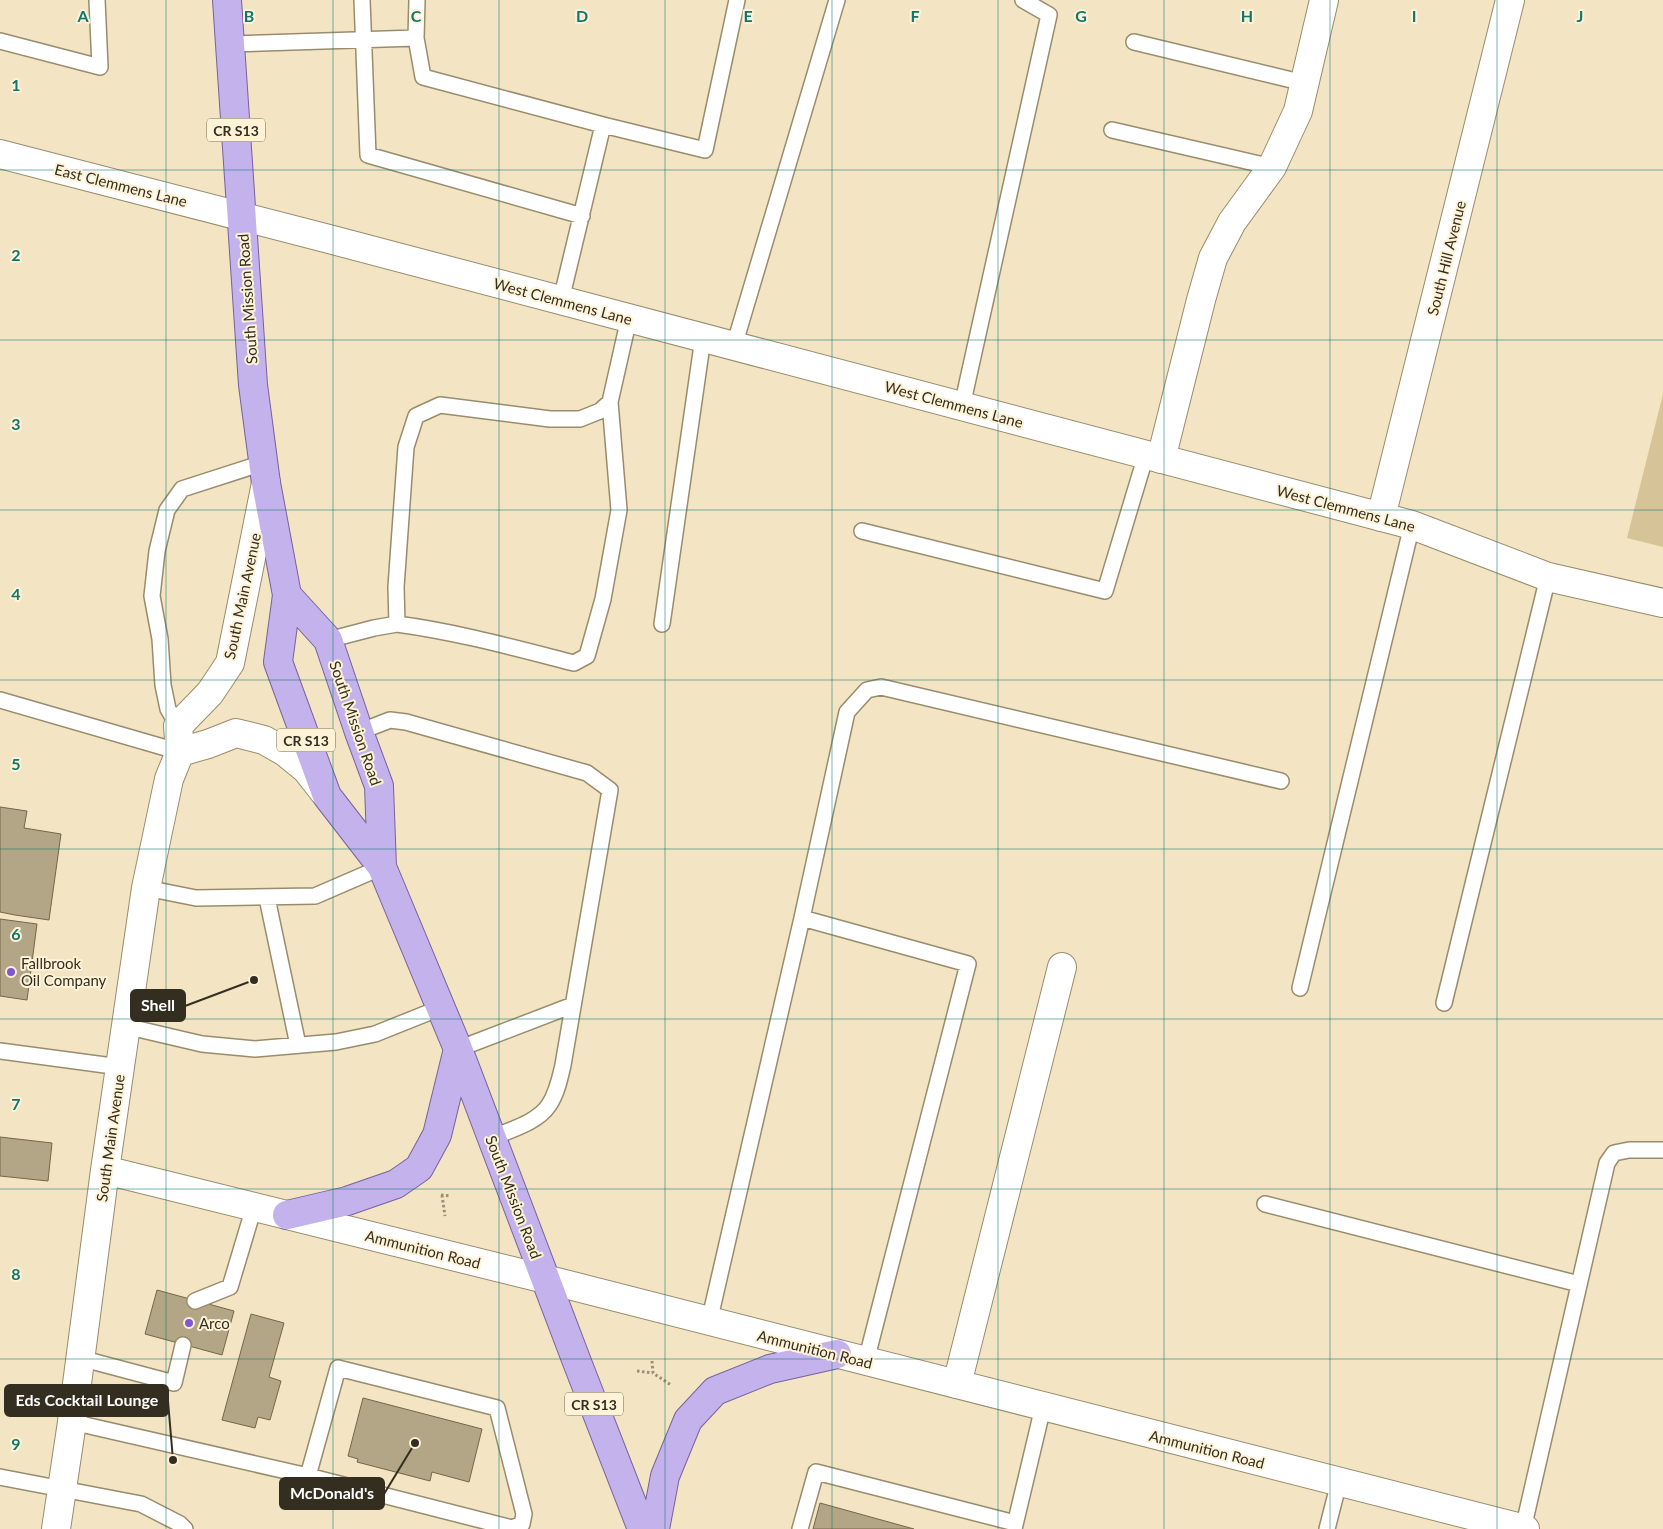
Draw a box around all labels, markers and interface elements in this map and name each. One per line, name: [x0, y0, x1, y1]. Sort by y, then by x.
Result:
text: A: [76, 6, 89, 25]
text: B: [244, 6, 254, 25]
text: C: [411, 6, 422, 25]
text: D: [576, 6, 588, 25]
text: E: [743, 6, 753, 25]
text: F: [910, 6, 920, 25]
text: G: [1075, 6, 1087, 25]
text: H: [1241, 6, 1253, 25]
text: I: [1412, 6, 1416, 25]
text: J: [1577, 6, 1583, 25]
text: 1: [11, 75, 21, 94]
road number: CR S13: [207, 118, 265, 142]
street label: East Clemmens Lane: [53, 160, 189, 210]
street label: South Hill Avenue: [1423, 199, 1469, 317]
street label: South Mission Road: [233, 233, 261, 365]
text: 2: [11, 245, 21, 264]
street label: West Clemmens Lane: [492, 274, 634, 328]
street label: West Clemmens Lane: [883, 377, 1025, 431]
text: 3: [11, 414, 21, 433]
street label: West Clemmens Lane: [1275, 481, 1417, 535]
street label: South Main Avenue: [220, 531, 264, 661]
text: 4: [11, 584, 21, 603]
street label: South Mission Road: [326, 658, 386, 788]
road number: CR S13: [277, 728, 335, 752]
text: 5: [11, 754, 21, 773]
text: 6: [11, 924, 21, 943]
place label: Fallbrook Oil Company: [21, 954, 107, 989]
marker: Fallbrook Oil Company: [5, 966, 17, 978]
callout: Shell: [131, 990, 185, 1021]
text: Shell: [141, 995, 175, 1014]
street label: South Main Avenue: [92, 1073, 128, 1203]
text: 7: [11, 1094, 21, 1113]
street label: South Mission Road: [482, 1133, 546, 1261]
street label: Ammunition Road: [363, 1226, 483, 1272]
text: 8: [11, 1264, 21, 1283]
place label: Arco: [199, 1314, 230, 1332]
marker: Arco: [183, 1317, 195, 1329]
street label: Ammunition Road: [755, 1326, 875, 1372]
callout: Eds Cocktail Lounge: [5, 1385, 168, 1416]
text: Eds Cocktail Lounge: [16, 1390, 159, 1409]
road number: CR S13: [565, 1392, 623, 1416]
street label: Ammunition Road: [1147, 1426, 1267, 1472]
text: 9: [11, 1434, 21, 1453]
callout: McDonald's: [280, 1478, 384, 1509]
text: McDonald's: [290, 1483, 374, 1502]

